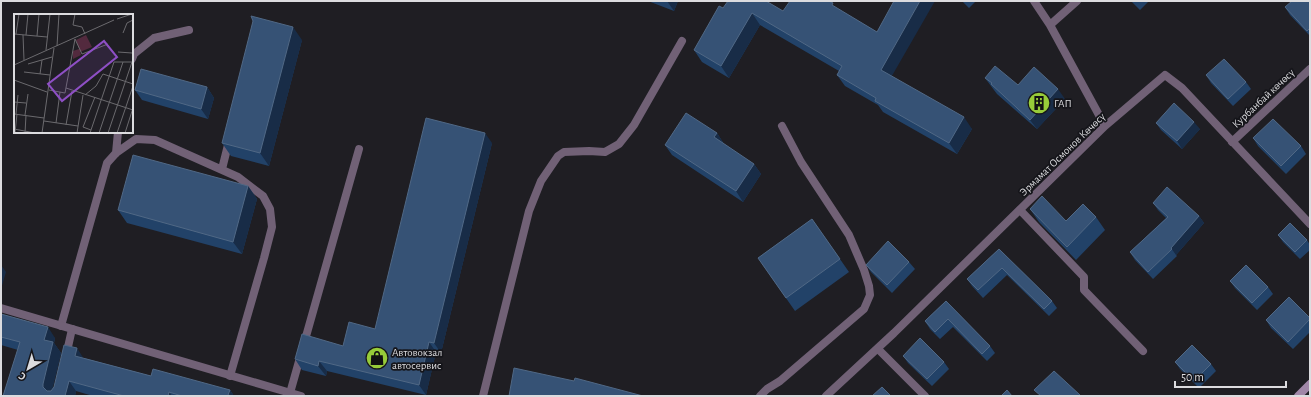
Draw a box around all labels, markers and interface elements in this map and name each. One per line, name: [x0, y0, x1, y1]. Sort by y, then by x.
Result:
inset map: [14, 14, 133, 133]
street label: Курбанбай көчөсү: [1230, 67, 1297, 130]
building icon: ГАП: [1026, 90, 1052, 116]
place label: ГАП: [1054, 98, 1072, 109]
street label: Эрмамат Осмонов Көчөсү: [1018, 111, 1107, 198]
shop icon: Автовокзал автосервис: [364, 345, 390, 371]
place label: Автовокзал автосервис: [392, 347, 442, 371]
north arrow: [8, 349, 48, 389]
scale bar: [1175, 363, 1286, 389]
text: С: [16, 370, 28, 383]
text: 50 m: [1181, 371, 1204, 383]

